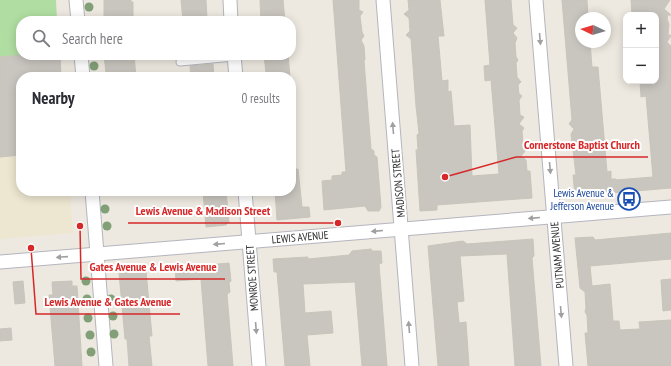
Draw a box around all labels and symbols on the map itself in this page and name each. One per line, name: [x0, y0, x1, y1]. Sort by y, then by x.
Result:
north arrow: [575, 12, 611, 48]
one-way arrow: [536, 33, 543, 45]
one-way arrow: [390, 122, 397, 134]
callout: Cornerstone Baptist Church: [516, 133, 648, 157]
text: Cornerstone Baptist Church: [524, 137, 640, 152]
street label: MADISON STREET: [388, 148, 408, 218]
one-way arrow: [547, 162, 553, 174]
place label: Lewis Avenue & Jefferson Avenue: [550, 186, 614, 213]
bus stop icon: Lewis Avenue & Jefferson Avenue: [616, 186, 642, 212]
callout: Lewis Avenue & Madison Street: [128, 199, 279, 223]
text: Lewis Avenue & Madison Street: [136, 203, 271, 218]
one-way arrow: [528, 215, 540, 222]
street label: PUTNAM AVENUE: [547, 221, 567, 289]
street label: LEWIS AVENUE: [271, 228, 329, 246]
one-way arrow: [371, 228, 383, 235]
one-way arrow: [213, 240, 225, 247]
street label: MONROE STREET: [243, 244, 261, 312]
one-way arrow: [56, 253, 68, 260]
callout: Gates Avenue & Lewis Avenue: [81, 255, 225, 279]
text: Gates Avenue & Lewis Avenue: [89, 259, 217, 274]
callout: Lewis Avenue & Gates Avenue: [36, 290, 180, 314]
text: Lewis Avenue & Gates Avenue: [44, 294, 172, 309]
one-way arrow: [558, 306, 565, 318]
one-way arrow: [406, 321, 413, 333]
one-way arrow: [253, 322, 259, 334]

